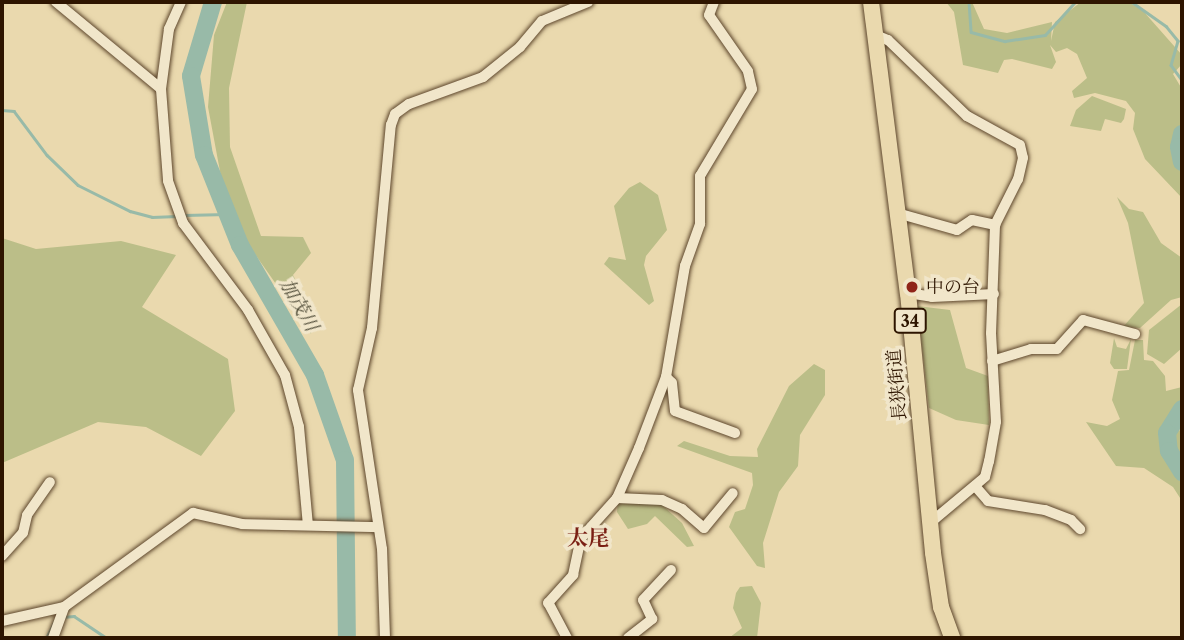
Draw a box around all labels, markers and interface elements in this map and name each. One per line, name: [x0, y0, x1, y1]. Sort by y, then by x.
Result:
water label: 加茂川: [275, 275, 323, 335]
place label: 中の台: [926, 276, 980, 298]
marker: 中の台: [904, 279, 920, 295]
road number: 34: [892, 308, 928, 334]
street label: 長狭街道: [883, 348, 911, 422]
district label: 太尾: [567, 525, 609, 551]

